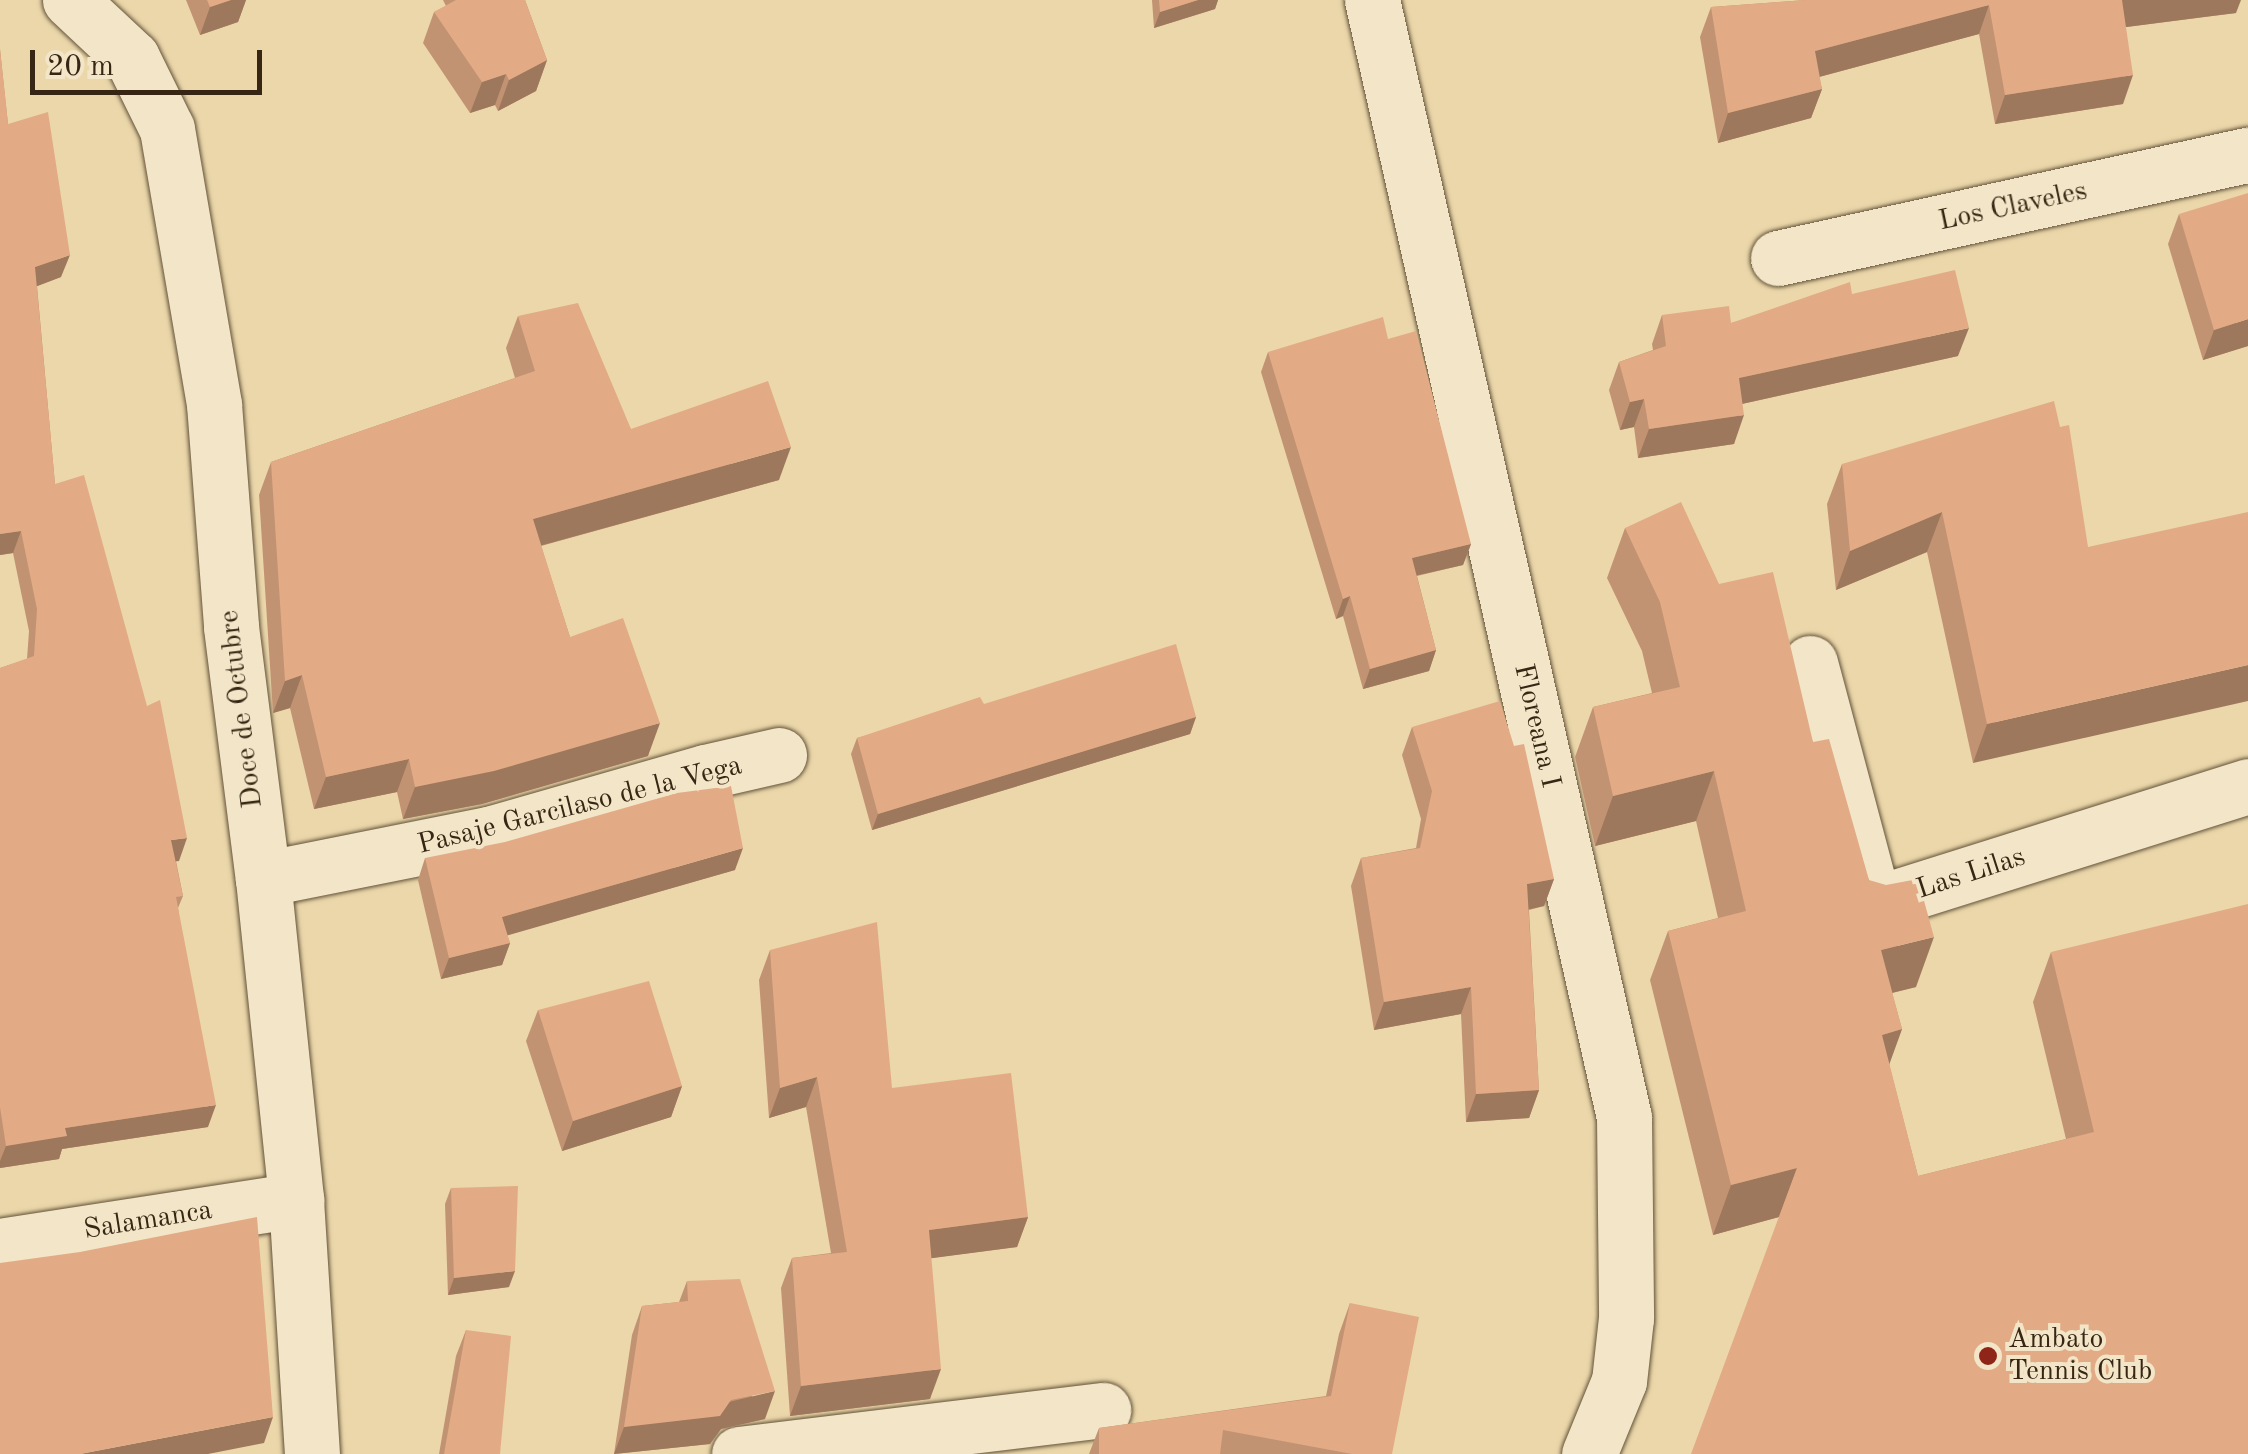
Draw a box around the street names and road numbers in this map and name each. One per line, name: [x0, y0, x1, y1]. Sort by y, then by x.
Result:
street label: Los Claveles: [1936, 175, 2090, 239]
street label: Doce de Octubre: [213, 608, 271, 810]
street label: Floreana I: [1505, 661, 1567, 791]
street label: Pasaje Garcilaso de la Vega: [414, 749, 746, 863]
street label: Las Lilas: [1912, 841, 2030, 907]
street label: Salamanca: [81, 1194, 215, 1248]

